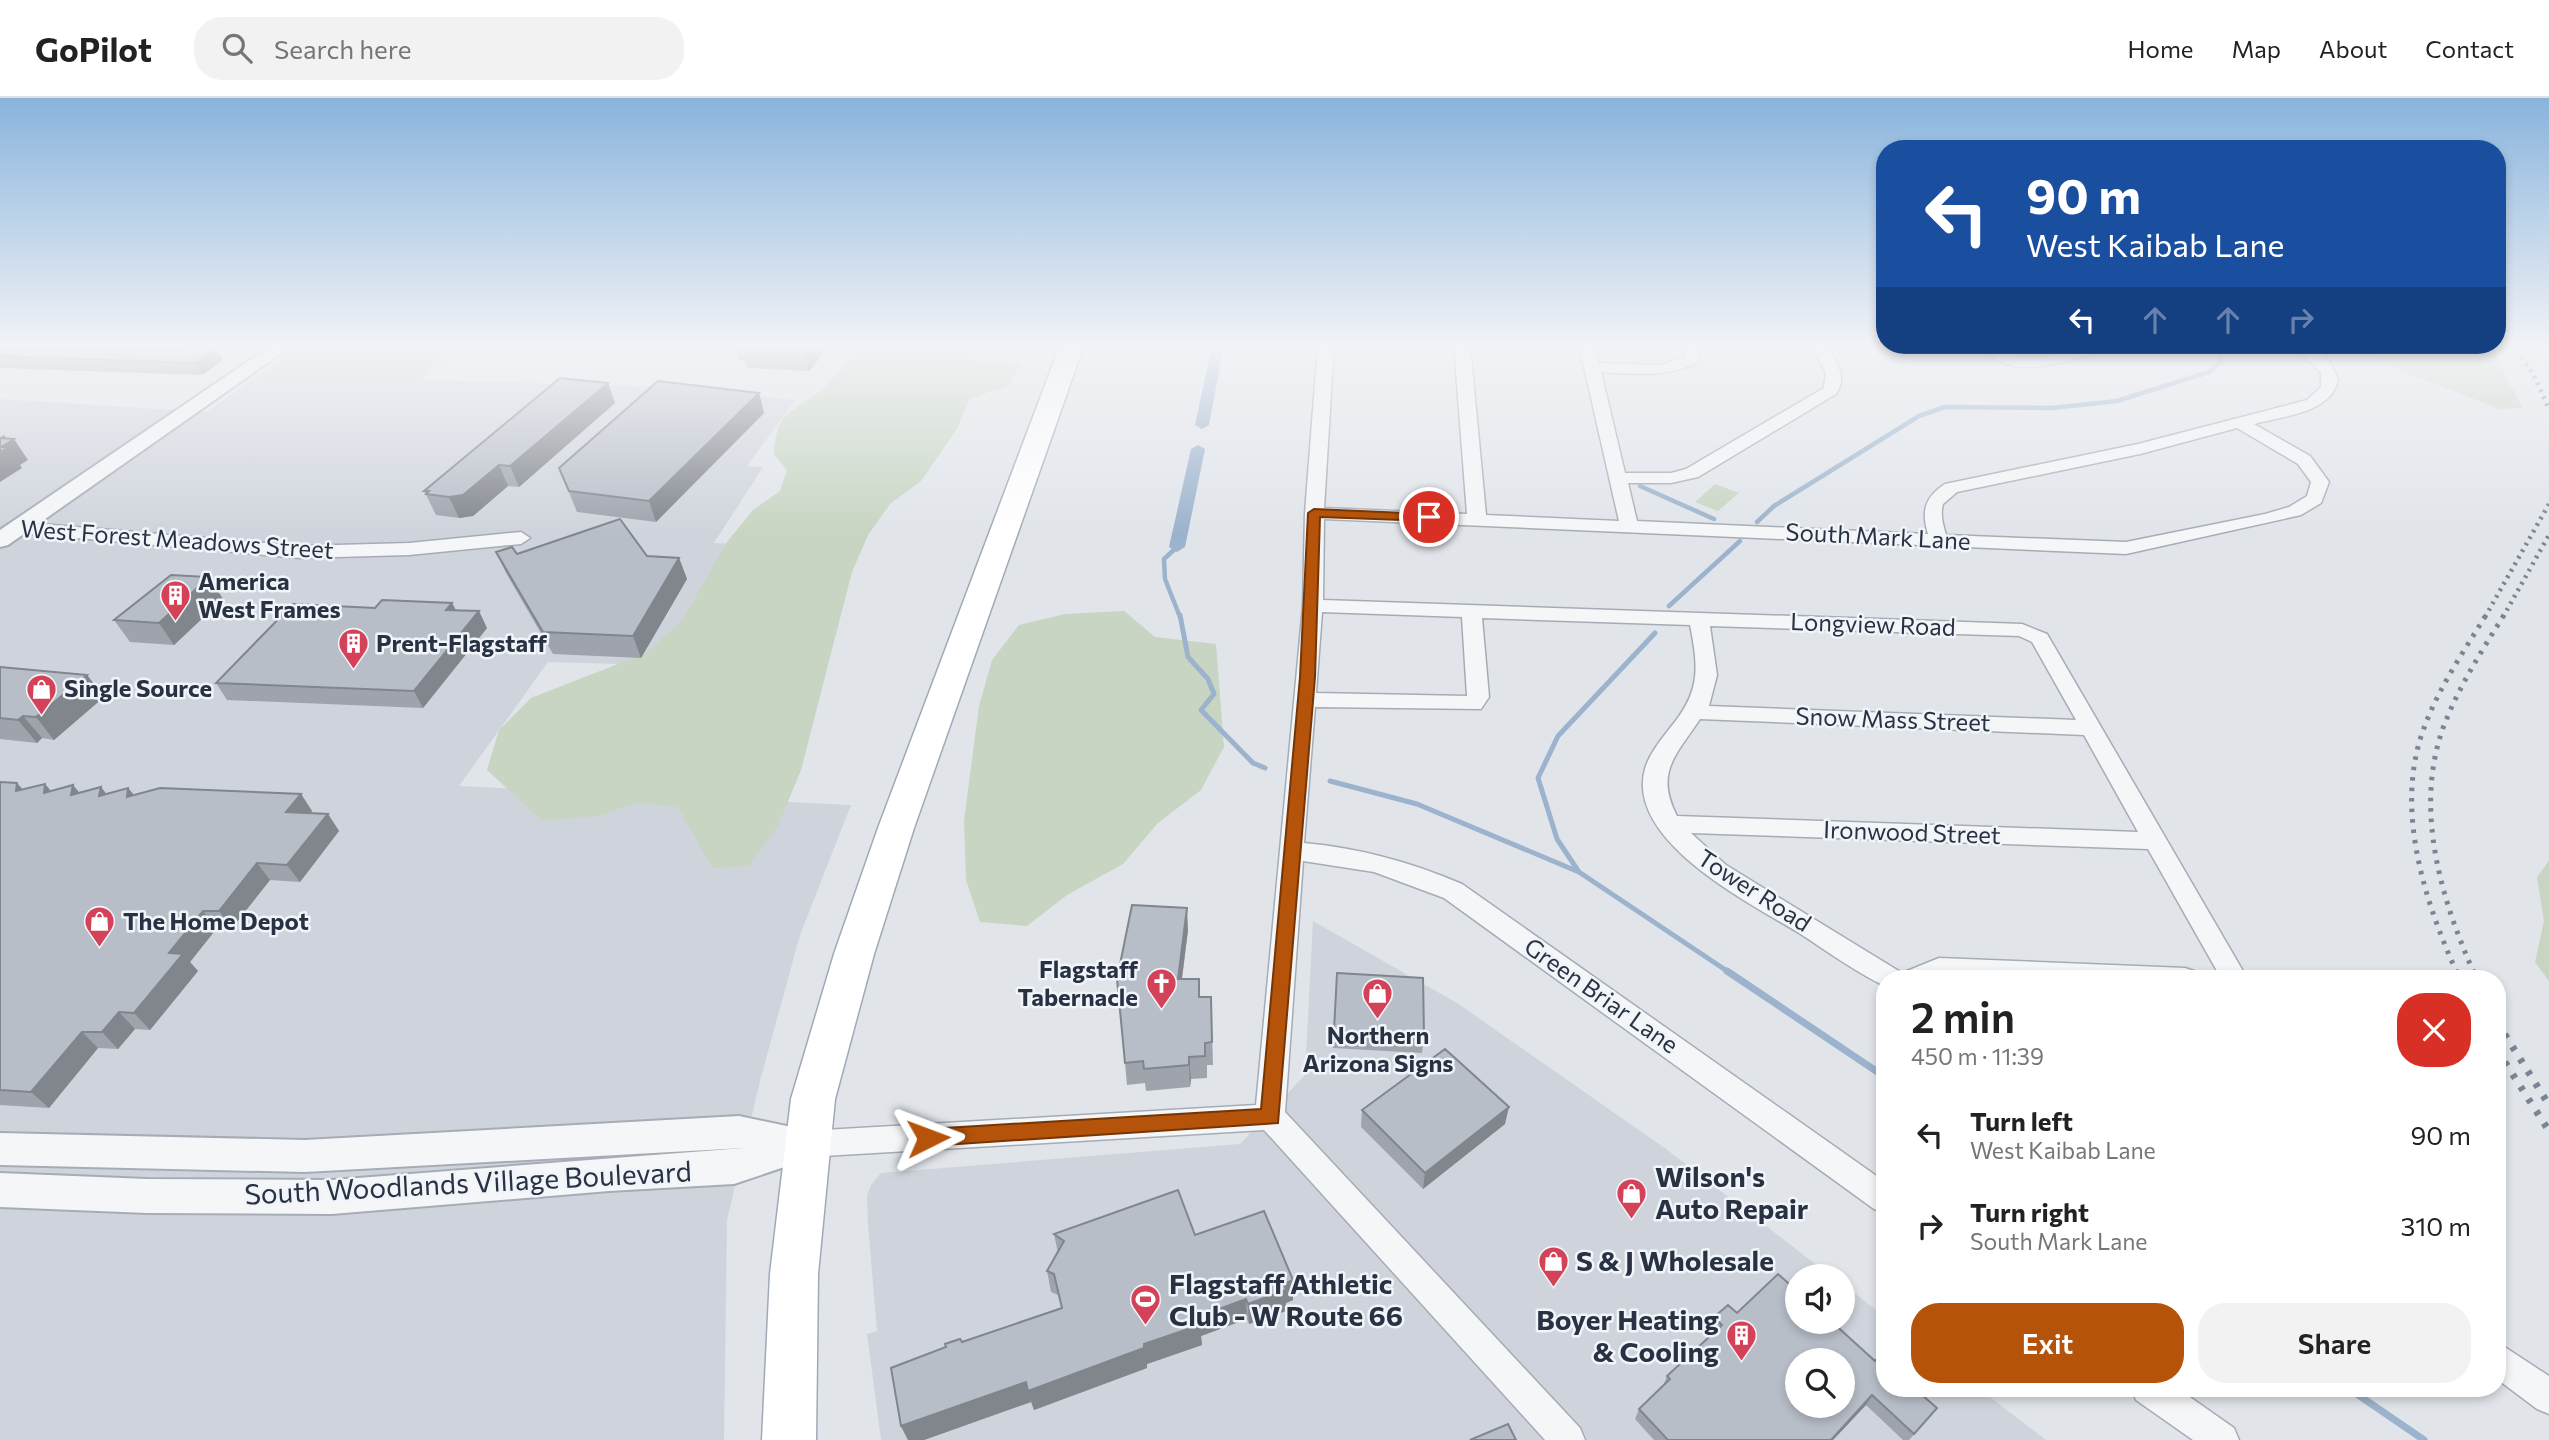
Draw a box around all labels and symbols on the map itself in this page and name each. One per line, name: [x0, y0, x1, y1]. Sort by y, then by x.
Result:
pin: [1399, 487, 1459, 547]
street label: West Forest Meadows Street: [20, 513, 335, 564]
street label: South Mark Lane: [1785, 516, 1971, 555]
place label: America West Frames: [198, 566, 341, 623]
building icon: America West Frames: [158, 579, 192, 623]
street label: Longview Road: [1790, 606, 1956, 641]
building icon: Prent-Flagstaff: [336, 627, 370, 671]
place label: Prent-Flagstaff: [376, 628, 548, 657]
shop icon: Single Source: [24, 672, 58, 716]
place label: Single Source: [64, 673, 212, 702]
street label: Snow Mass Street: [1795, 701, 1991, 736]
street label: Ironwood Street: [1823, 814, 2001, 849]
street label: Tower Road: [1693, 842, 1817, 937]
shop icon: The Home Depot: [83, 905, 117, 949]
place label: The Home Depot: [123, 906, 309, 935]
street label: Green Briar Lane: [1519, 931, 1684, 1059]
place label: Flagstaff Tabernacle: [1017, 954, 1139, 1011]
church icon: Flagstaff Tabernacle: [1144, 967, 1178, 1011]
shop icon: Northern Arizona Signs: [1361, 977, 1395, 1021]
place label: Northern Arizona Signs: [1303, 1020, 1453, 1077]
position arrow: [891, 1101, 965, 1175]
street label: South Woodlands Village Boulevard: [243, 1153, 692, 1211]
place label: Wilson's Auto Repair: [1655, 1159, 1809, 1225]
shop icon: Wilson's Auto Repair: [1615, 1176, 1649, 1220]
place label: S & J Wholesale: [1576, 1243, 1774, 1277]
shop icon: S & J Wholesale: [1536, 1244, 1570, 1288]
place label: Flagstaff Athletic Club - W Route 66: [1169, 1266, 1403, 1332]
sports icon: Flagstaff Athletic Club - W Route 66: [1129, 1283, 1163, 1327]
place label: Boyer Heating & Cooling: [1536, 1302, 1719, 1368]
building icon: Boyer Heating & Cooling: [1725, 1319, 1759, 1363]

